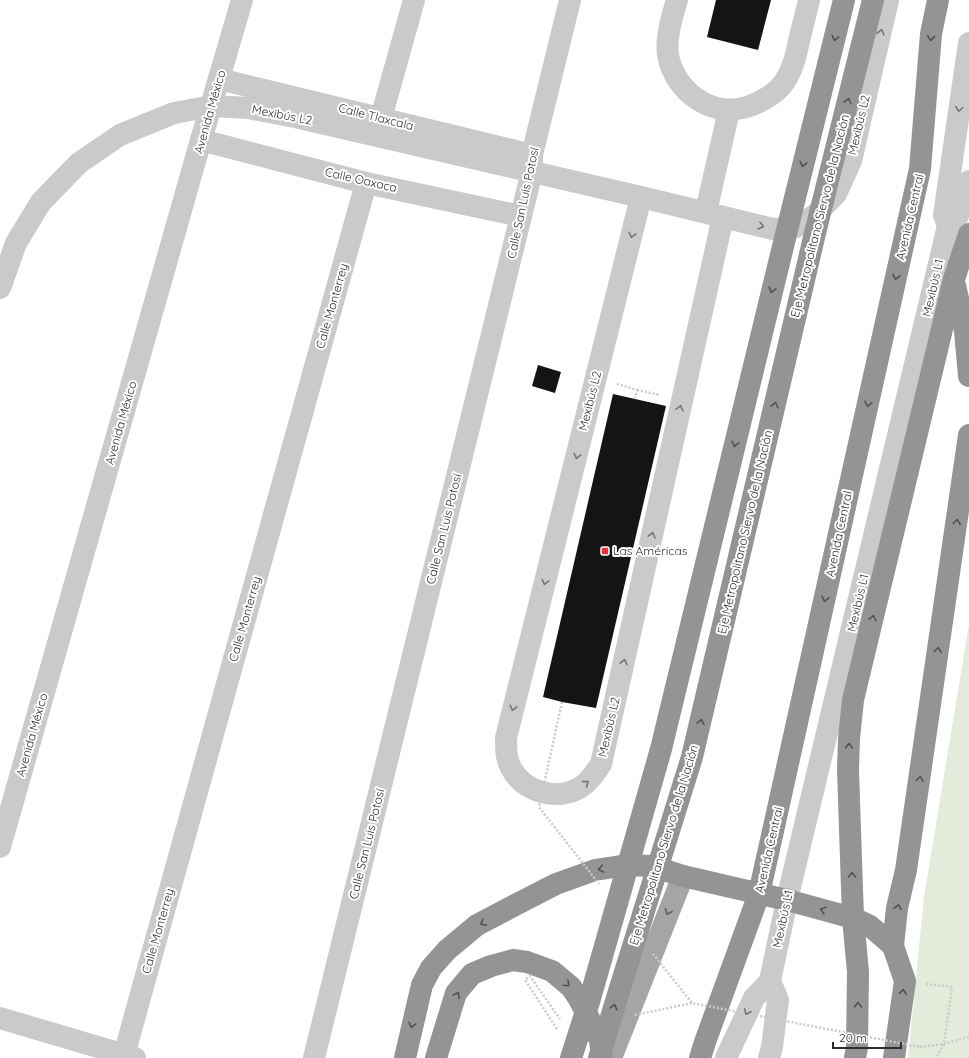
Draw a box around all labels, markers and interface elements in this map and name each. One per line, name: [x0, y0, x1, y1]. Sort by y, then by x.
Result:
one-way arrow: [876, 29, 884, 35]
one-way arrow: [831, 35, 839, 41]
one-way arrow: [927, 35, 936, 41]
street label: Avenida México: [190, 68, 229, 155]
street label: Mexibús L2: [844, 93, 873, 156]
one-way arrow: [843, 98, 852, 105]
street label: Calle Tlaxcala: [337, 100, 415, 133]
street label: Mexibús L2: [251, 101, 314, 128]
one-way arrow: [955, 106, 964, 112]
street label: Eje Metropolitano Siervo de la Nación: [787, 113, 852, 319]
street label: Calle San Luis Potosí: [503, 146, 542, 260]
one-way arrow: [799, 160, 808, 167]
street label: Calle Oaxaca: [324, 164, 399, 195]
street label: Avenida Central: [892, 172, 927, 261]
one-way arrow: [757, 221, 764, 230]
one-way arrow: [628, 231, 637, 238]
street label: Mexibús L1: [919, 258, 946, 318]
street label: Calle Monterrey: [312, 262, 351, 350]
one-way arrow: [893, 274, 901, 280]
one-way arrow: [768, 286, 777, 293]
street label: Mexibús L2: [575, 369, 604, 432]
street label: Avenida México: [101, 379, 140, 466]
one-way arrow: [770, 401, 779, 408]
one-way arrow: [865, 401, 873, 407]
one-way arrow: [676, 405, 684, 411]
street label: Eje Metropolitano Siervo de la Nación: [714, 428, 775, 635]
one-way arrow: [731, 440, 740, 447]
one-way arrow: [573, 453, 581, 459]
street label: Calle San Luis Potosí: [423, 472, 465, 586]
street label: Avenida Central: [822, 489, 855, 578]
one-way arrow: [952, 519, 961, 525]
one-way arrow: [648, 532, 656, 538]
place label: Las Américas: [613, 543, 688, 558]
marker: Las Américas: [600, 546, 610, 556]
street label: Mexibús L1: [844, 573, 871, 633]
street label: Calle Monterrey: [225, 575, 264, 663]
one-way arrow: [541, 578, 550, 585]
one-way arrow: [821, 596, 829, 603]
one-way arrow: [868, 615, 876, 621]
one-way arrow: [933, 647, 942, 653]
one-way arrow: [619, 659, 627, 665]
street label: Avenida México: [12, 691, 51, 778]
street label: Mexibús L2: [594, 695, 623, 758]
one-way arrow: [510, 705, 518, 711]
one-way arrow: [696, 719, 704, 725]
one-way arrow: [845, 742, 853, 748]
street label: Eje Metropolitano Siervo de la Nación: [626, 743, 701, 947]
one-way arrow: [915, 776, 924, 782]
one-way arrow: [581, 781, 588, 788]
street label: Calle San Luis Potosí: [346, 787, 388, 901]
street label: Avenida Central: [751, 805, 786, 894]
one-way arrow: [598, 865, 604, 873]
one-way arrow: [848, 872, 856, 878]
street label: Calle Monterrey: [138, 887, 177, 975]
street label: Mexibús L1: [769, 889, 796, 949]
one-way arrow: [893, 904, 902, 910]
one-way arrow: [819, 906, 826, 915]
one-way arrow: [665, 909, 673, 916]
one-way arrow: [480, 918, 487, 925]
one-way arrow: [562, 979, 570, 987]
one-way arrow: [899, 989, 908, 995]
one-way arrow: [452, 992, 460, 999]
one-way arrow: [854, 1002, 862, 1008]
one-way arrow: [609, 1004, 618, 1011]
one-way arrow: [744, 1008, 752, 1016]
one-way arrow: [409, 1022, 417, 1029]
scale bar: [833, 1024, 901, 1050]
text: 20 m: [839, 1030, 867, 1045]

